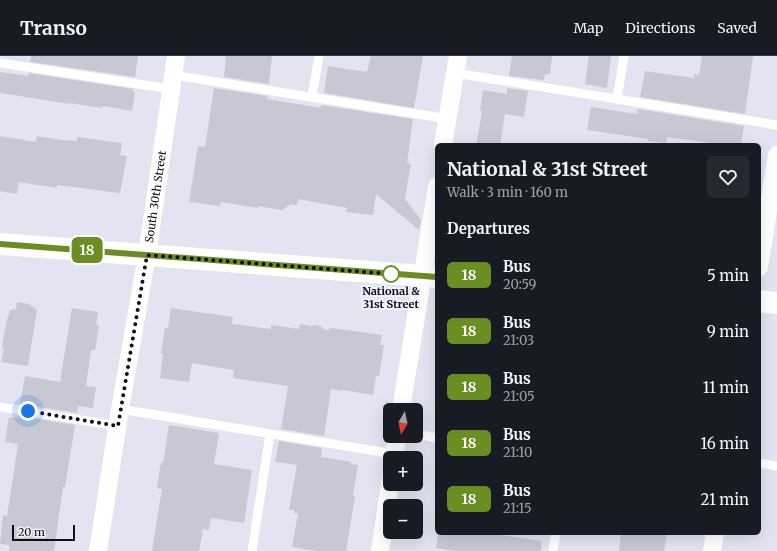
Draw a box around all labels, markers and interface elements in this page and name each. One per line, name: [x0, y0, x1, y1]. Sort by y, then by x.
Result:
text: Transo: [20, 16, 87, 40]
text: Map: [573, 19, 603, 37]
text: Directions: [625, 19, 695, 37]
text: Saved: [717, 19, 757, 37]
street label: South 30th Street: [142, 149, 169, 244]
button: heart: [707, 156, 749, 198]
text: National & 31st Street: [447, 157, 648, 181]
text: Walk · 3 min · 160 m: [447, 184, 568, 201]
text: Departures: [447, 219, 530, 238]
line badge: 18: [69, 237, 105, 263]
text: 18: [80, 241, 94, 259]
text: Bus: [503, 257, 531, 276]
marker: National & 31st Street: [382, 265, 400, 283]
text: 18: [462, 266, 476, 284]
text: 5 min: [707, 266, 749, 285]
text: 20:59: [503, 276, 536, 293]
place label: National & 31st Street: [362, 284, 420, 311]
text: Bus: [503, 313, 531, 332]
text: 18: [462, 322, 476, 340]
text: 9 min: [707, 322, 749, 341]
text: 21:03: [503, 332, 534, 349]
text: Bus: [503, 369, 531, 388]
text: 18: [462, 378, 476, 396]
text: 11 min: [703, 378, 749, 397]
text: 21:05: [503, 388, 535, 405]
your location: [18, 401, 38, 421]
north arrow: [383, 403, 423, 443]
map controls: [383, 403, 423, 539]
text: Bus: [503, 425, 531, 444]
text: 18: [462, 434, 476, 452]
text: 16 min: [701, 434, 749, 453]
text: 21:10: [503, 444, 532, 461]
button: +: [383, 451, 423, 491]
text: Bus: [503, 481, 531, 500]
text: 18: [462, 490, 476, 508]
text: 21 min: [701, 490, 749, 509]
button: −: [383, 499, 423, 539]
text: 21:15: [503, 500, 532, 517]
scale bar: [12, 523, 75, 542]
text: 20 m: [18, 525, 45, 539]

